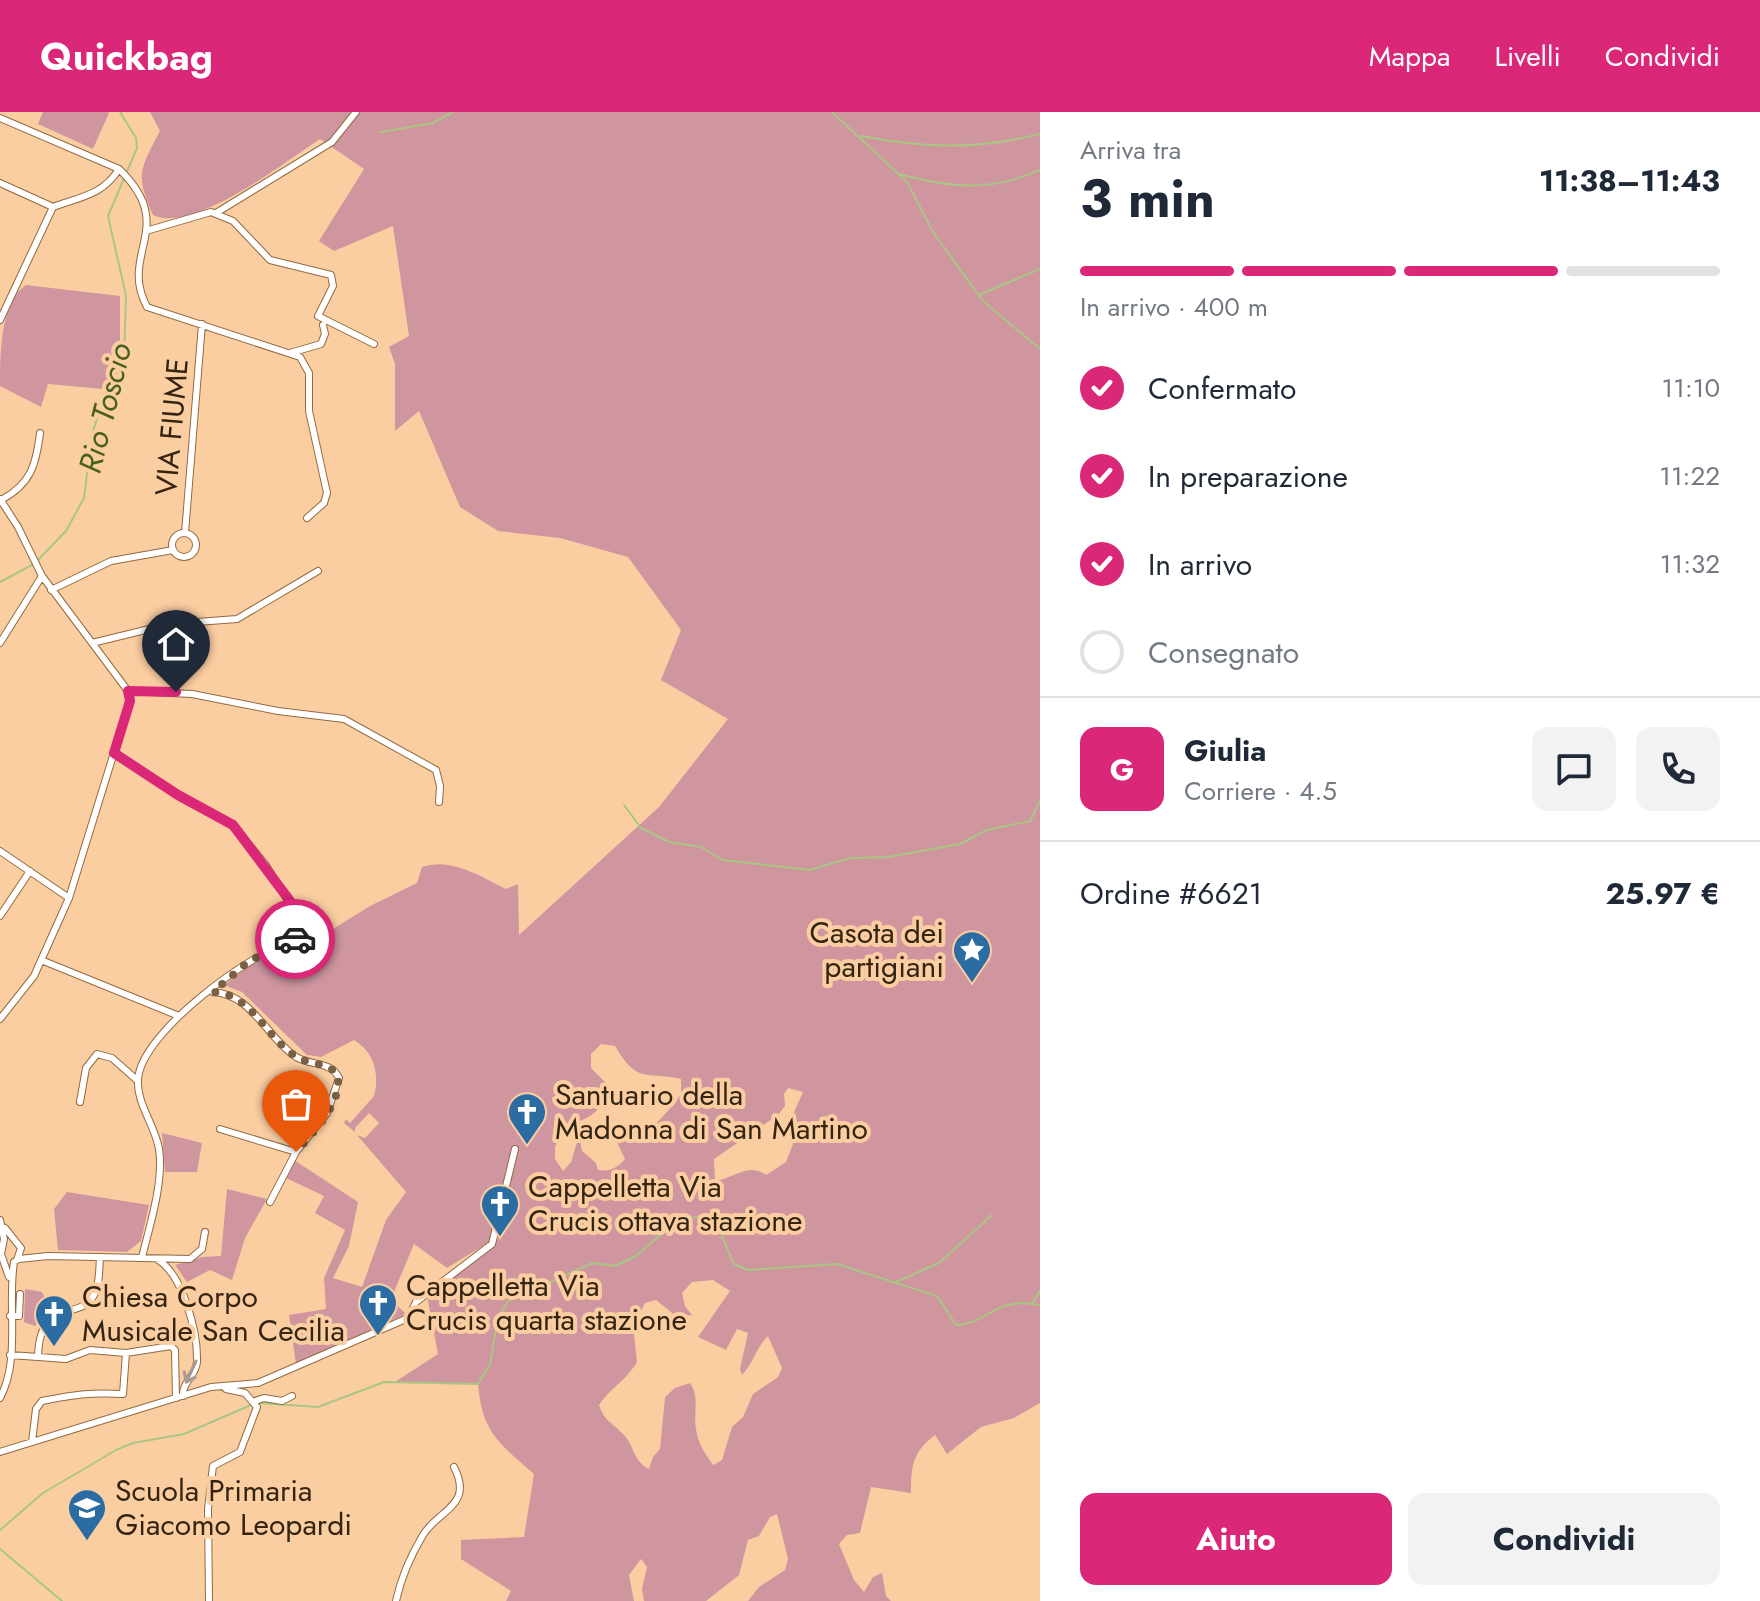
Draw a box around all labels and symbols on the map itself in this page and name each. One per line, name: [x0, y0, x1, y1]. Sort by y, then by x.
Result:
water label: Rio Toscio: [67, 338, 143, 478]
street label: VIA FIUME: [144, 356, 199, 498]
pin: [142, 610, 210, 692]
courier: [255, 899, 335, 979]
place label: Casota dei partigiani: [810, 911, 944, 988]
place icon: Casota dei partigiani: [951, 929, 993, 984]
pin: [262, 1070, 330, 1152]
place label: Santuario della Madonna di San Martino: [555, 1073, 868, 1150]
church icon: Santuario della Madonna di San Martino: [506, 1091, 548, 1146]
place label: Cappelletta Via Crucis ottava stazione: [528, 1165, 802, 1242]
church icon: Cappelletta Via Crucis ottava stazione: [479, 1183, 521, 1238]
place label: Cappelletta Via Crucis quarta stazione: [406, 1264, 687, 1341]
place label: Chiesa Corpo Musicale San Cecilia: [82, 1275, 345, 1352]
church icon: Cappelletta Via Crucis quarta stazione: [357, 1282, 399, 1337]
church icon: Chiesa Corpo Musicale San Cecilia: [33, 1293, 75, 1348]
one-way arrow: [183, 1360, 198, 1383]
place label: Scuola Primaria Giacomo Leopardi: [115, 1469, 352, 1546]
school or university icon: Scuola Primaria Giacomo Leopardi: [66, 1487, 108, 1542]

